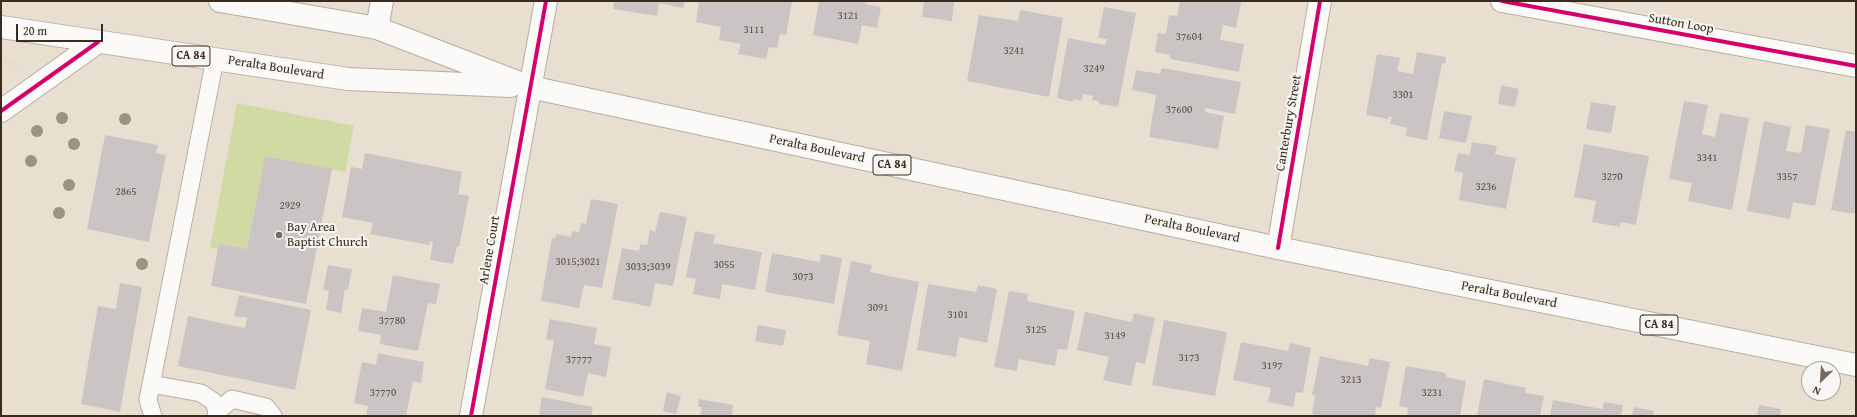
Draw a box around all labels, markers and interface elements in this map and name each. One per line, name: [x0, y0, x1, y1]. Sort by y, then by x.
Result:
house number: 3121: [837, 9, 859, 23]
street label: Sutton Loop: [1647, 11, 1715, 37]
scale bar: [18, 16, 105, 42]
text: 20 m: [23, 22, 47, 39]
house number: 3111: [743, 23, 765, 37]
house number: 37604: [1176, 30, 1202, 44]
house number: 3241: [1003, 44, 1025, 58]
road number: CA 84: [172, 46, 210, 66]
street label: Peralta Boulevard: [227, 53, 325, 83]
house number: 3249: [1083, 62, 1105, 76]
street label: Canterbury Street: [1273, 73, 1305, 173]
house number: 3301: [1392, 88, 1414, 102]
house number: 37600: [1166, 103, 1192, 117]
street label: Peralta Boulevard: [768, 131, 866, 167]
house number: 3341: [1696, 151, 1718, 165]
road number: CA 84: [873, 155, 911, 175]
house number: 3270: [1601, 170, 1623, 184]
house number: 3357: [1776, 170, 1798, 184]
house number: 3236: [1475, 180, 1497, 194]
house number: 2865: [115, 185, 137, 199]
house number: 2929: [279, 199, 301, 213]
street label: Peralta Boulevard: [1143, 211, 1241, 247]
street label: Arlene Court: [476, 214, 504, 286]
place label: Bay Area Baptist Church: [287, 220, 368, 251]
marker: Bay Area Baptist Church: [274, 230, 284, 240]
house number: 3015;3021: [555, 255, 601, 269]
house number: 3055: [713, 258, 735, 272]
house number: 3033;3039: [625, 260, 671, 274]
house number: 3073: [792, 270, 814, 284]
street label: Peralta Boulevard: [1460, 278, 1558, 312]
house number: 3091: [867, 301, 889, 315]
house number: 3101: [947, 308, 969, 322]
house number: 37780: [379, 314, 405, 328]
road number: CA 84: [1640, 315, 1678, 335]
house number: 3125: [1025, 323, 1047, 337]
house number: 3149: [1104, 329, 1126, 343]
house number: 3173: [1178, 351, 1200, 365]
house number: 37777: [566, 353, 592, 367]
house number: 3197: [1261, 359, 1283, 373]
north arrow: [1801, 361, 1841, 401]
house number: 3213: [1340, 373, 1362, 387]
text: N: [1810, 382, 1823, 400]
house number: 37770: [370, 386, 396, 400]
house number: 3231: [1421, 386, 1443, 400]

